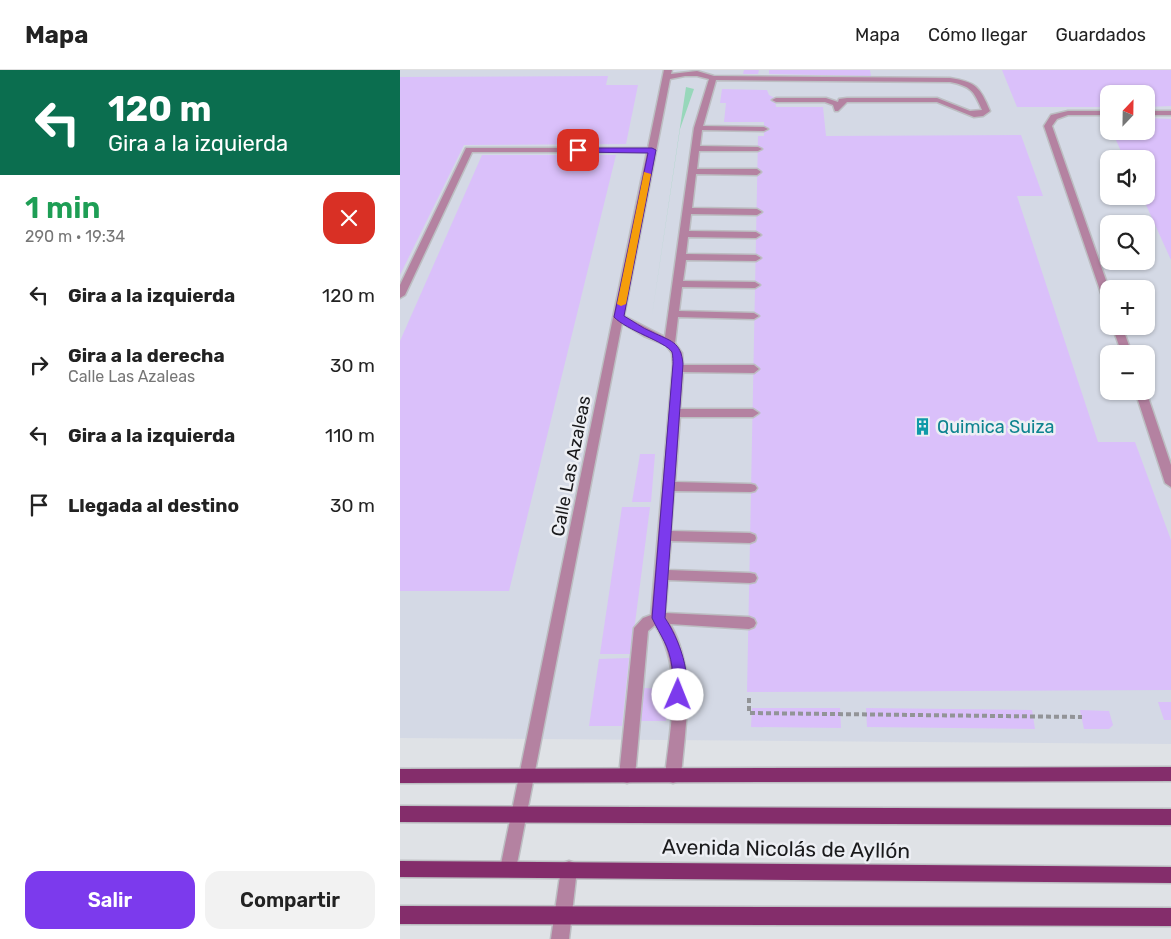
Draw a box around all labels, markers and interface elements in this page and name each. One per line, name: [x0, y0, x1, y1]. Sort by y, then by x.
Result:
text: Mapa: [25, 21, 88, 49]
text: Mapa: [855, 24, 900, 46]
text: Cómo llegar: [928, 24, 1027, 46]
text: Guardados: [1055, 24, 1146, 46]
north arrow: [1100, 85, 1155, 140]
map controls: [1100, 85, 1155, 400]
text: 120 m: [108, 88, 211, 130]
icon: left: [25, 90, 90, 155]
pin: [557, 129, 599, 171]
text: Gira a la izquierda: [108, 130, 288, 157]
icon: arrive: [564, 136, 592, 164]
button: sound: [1100, 150, 1155, 205]
text: 1 min: [25, 190, 100, 226]
button: close: [323, 192, 375, 244]
button: search: [1100, 215, 1155, 270]
text: 290 m · 19:34: [25, 227, 125, 246]
button: +: [1100, 280, 1155, 335]
icon: left: [25, 281, 53, 309]
text: Gira a la izquierda: [68, 284, 235, 307]
text: 120 m: [322, 284, 375, 307]
text: Gira a la derecha: [68, 344, 225, 367]
button: −: [1100, 345, 1155, 400]
icon: right: [25, 351, 53, 379]
text: 30 m: [330, 354, 375, 377]
text: Calle Las Azaleas: [68, 367, 195, 386]
street label: Calle Las Azaleas: [547, 394, 595, 538]
place label: Quimica Suiza: [937, 416, 1055, 438]
building icon: Quimica Suiza: [913, 417, 933, 437]
icon: left: [25, 421, 53, 449]
text: Gira a la izquierda: [68, 424, 235, 447]
text: 110 m: [325, 424, 375, 447]
icon: arrive: [25, 491, 53, 519]
text: Llegada al destino: [68, 494, 239, 517]
text: 30 m: [330, 494, 375, 517]
position arrow: [651, 668, 703, 720]
street label: Avenida Nicolás de Ayllón: [662, 834, 910, 863]
button: Salir: [25, 871, 195, 929]
button: Compartir: [205, 871, 375, 929]

